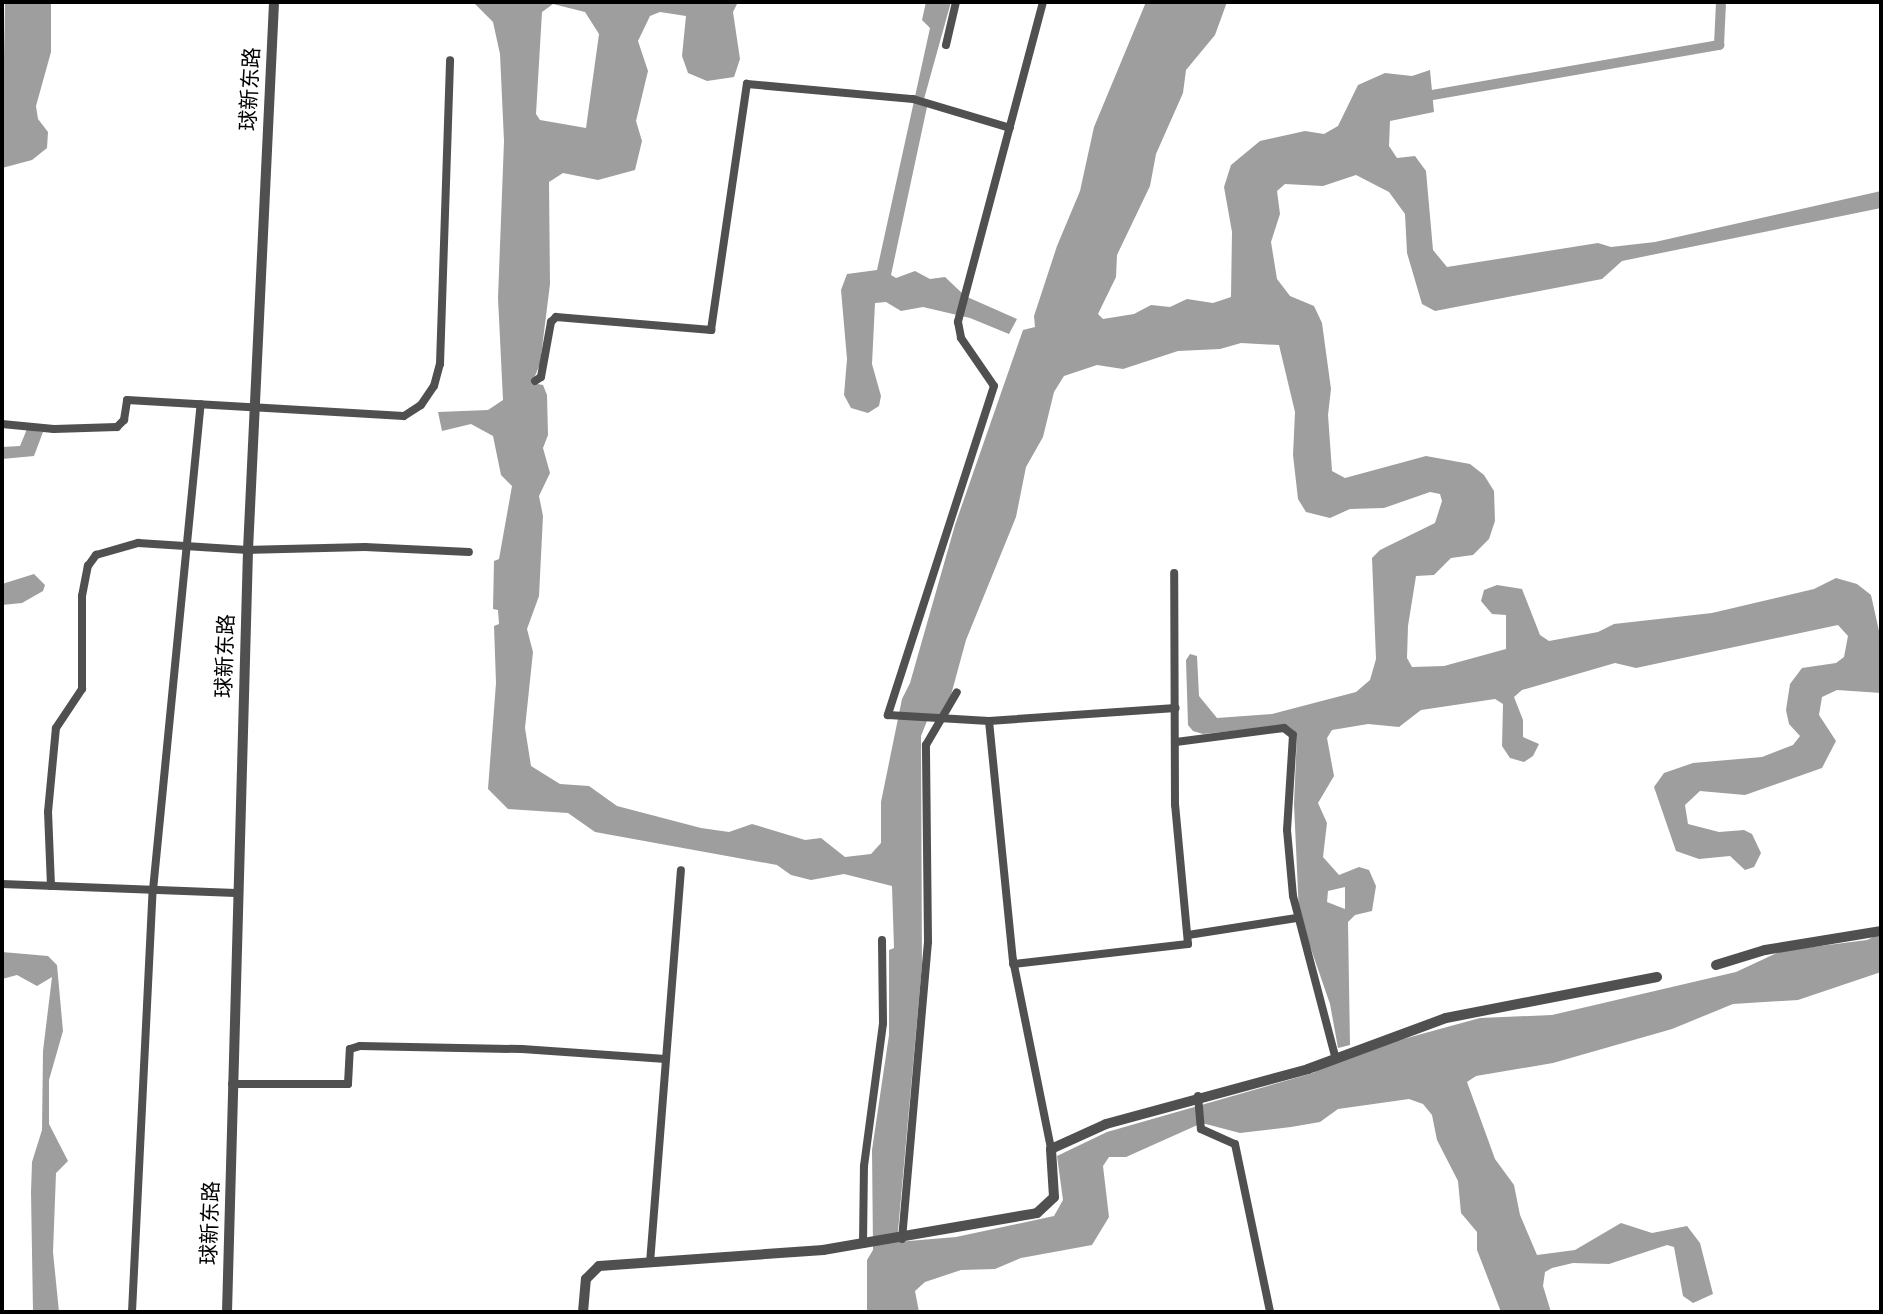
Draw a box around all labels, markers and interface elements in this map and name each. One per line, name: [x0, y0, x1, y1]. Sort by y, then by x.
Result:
street label: 球新东路: [235, 46, 265, 132]
street label: 球新东路: [211, 614, 239, 698]
street label: 球新东路: [196, 1181, 224, 1265]

